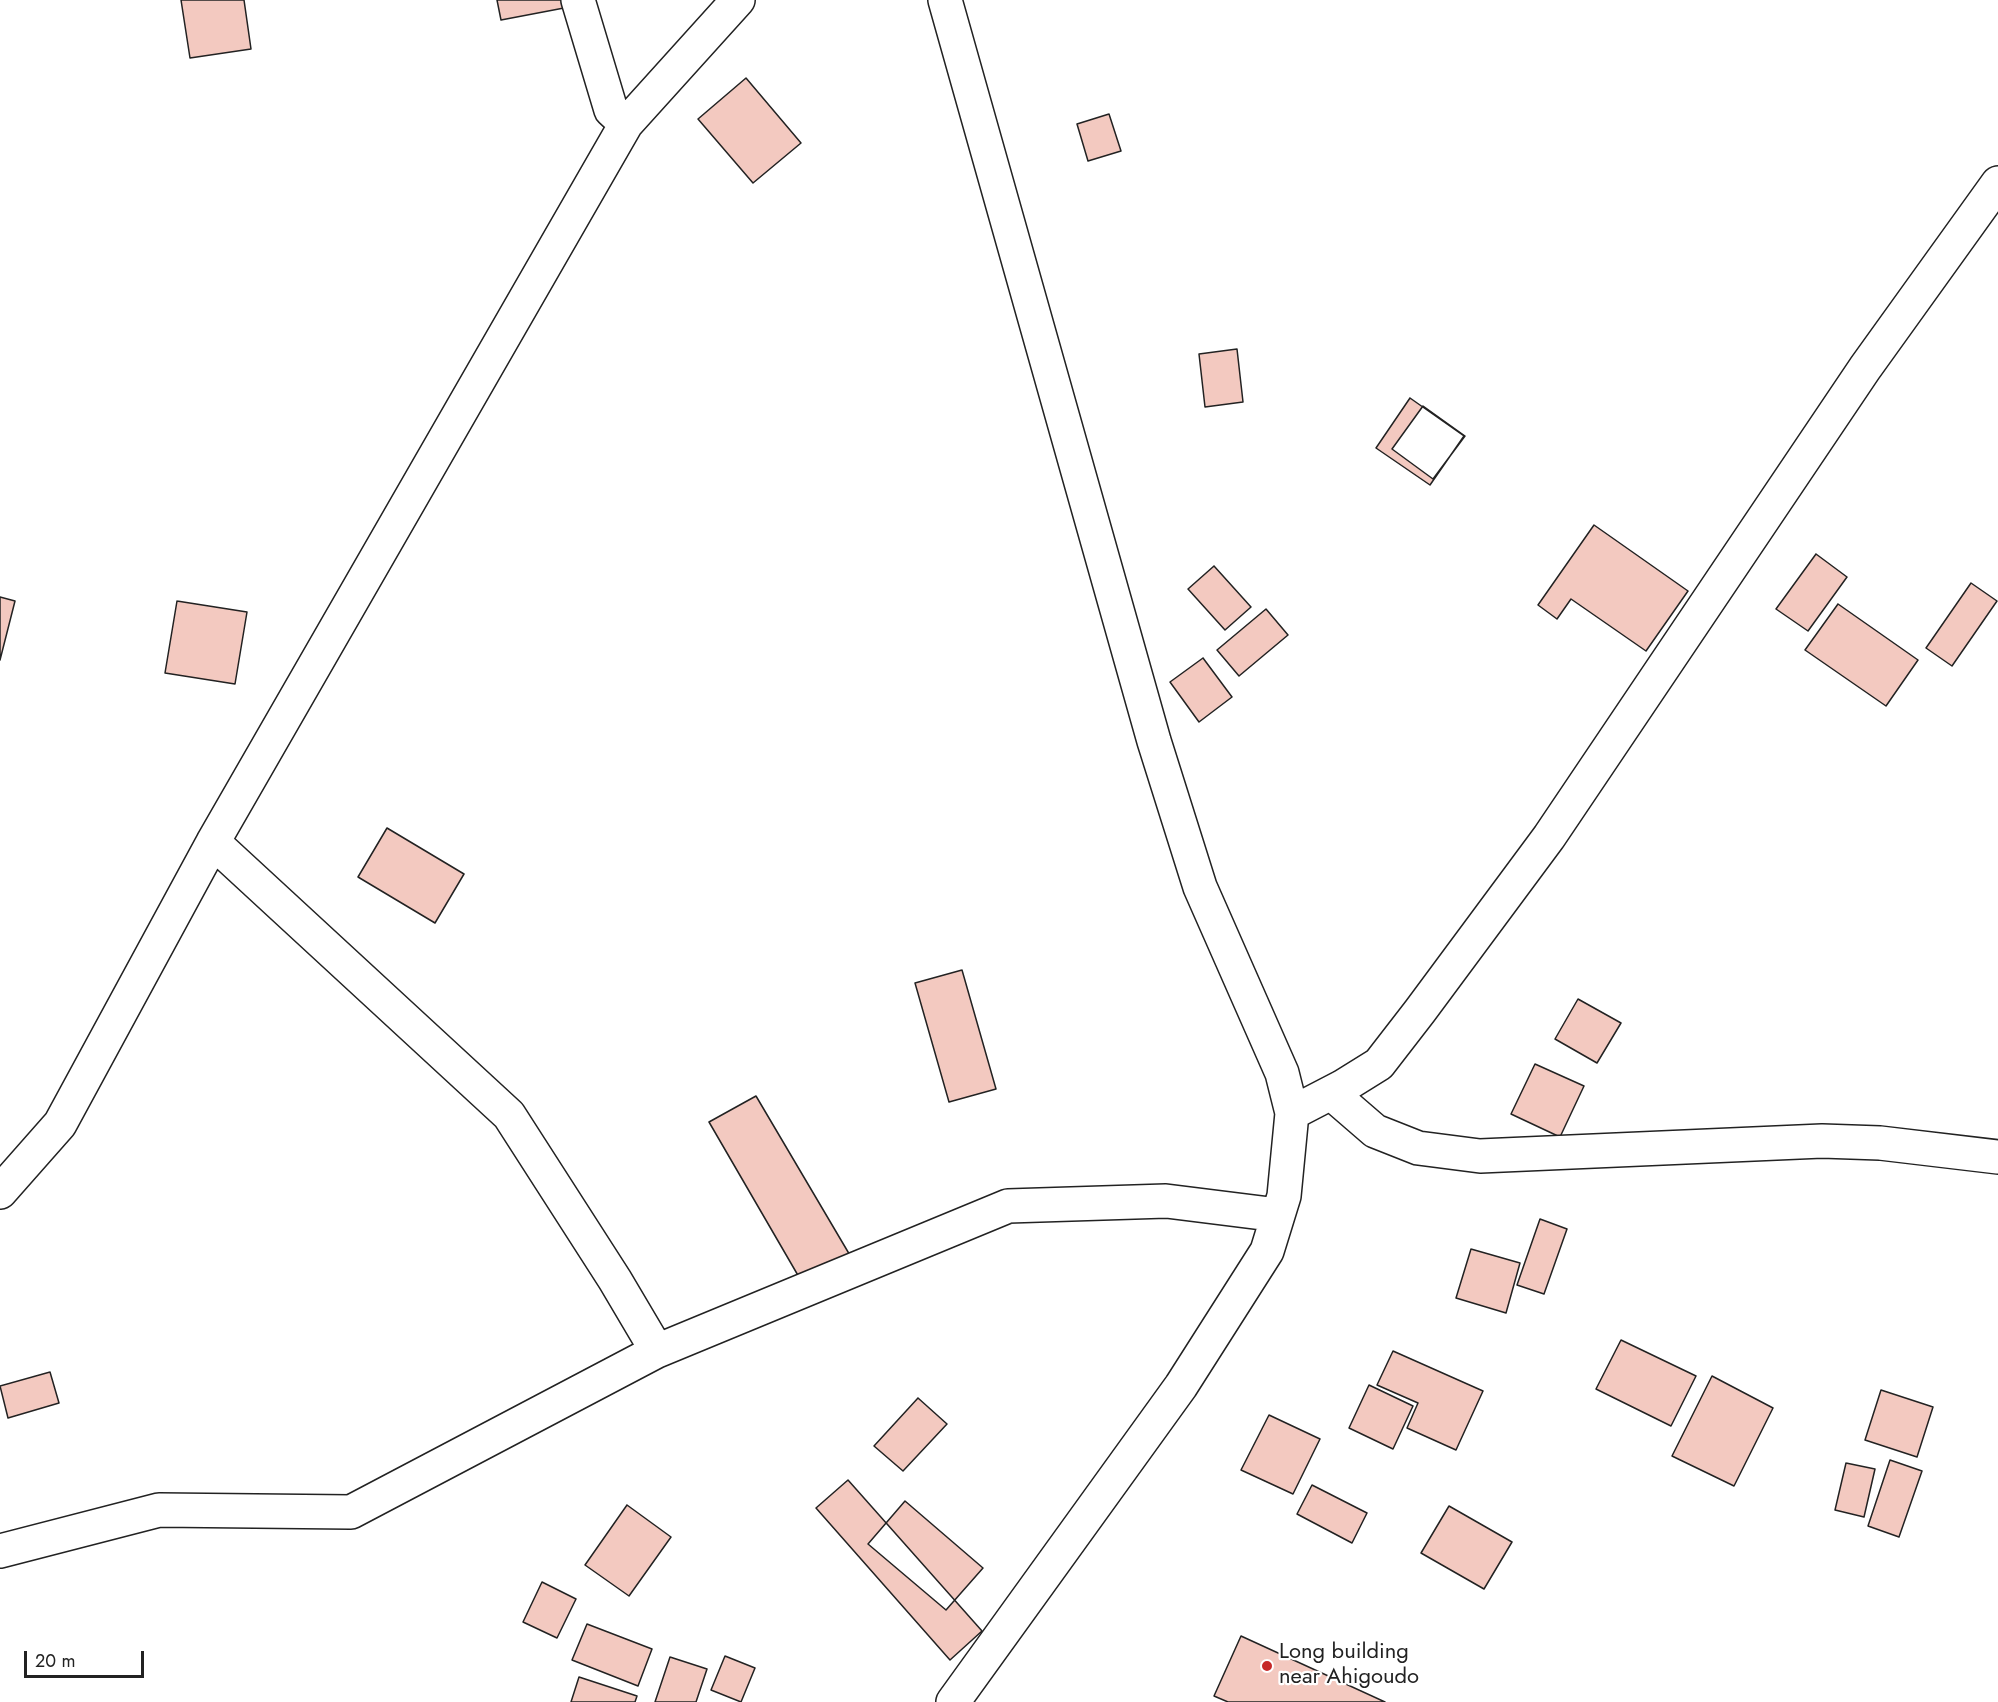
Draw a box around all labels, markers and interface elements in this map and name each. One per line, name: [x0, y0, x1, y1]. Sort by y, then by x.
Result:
scale bar: [27, 1639, 147, 1677]
place label: Long building near Ahigoudo: [1279, 1640, 1419, 1692]
text: 20 m: [35, 1648, 75, 1674]
marker: Long building near Ahigoudo: [1260, 1659, 1274, 1673]

